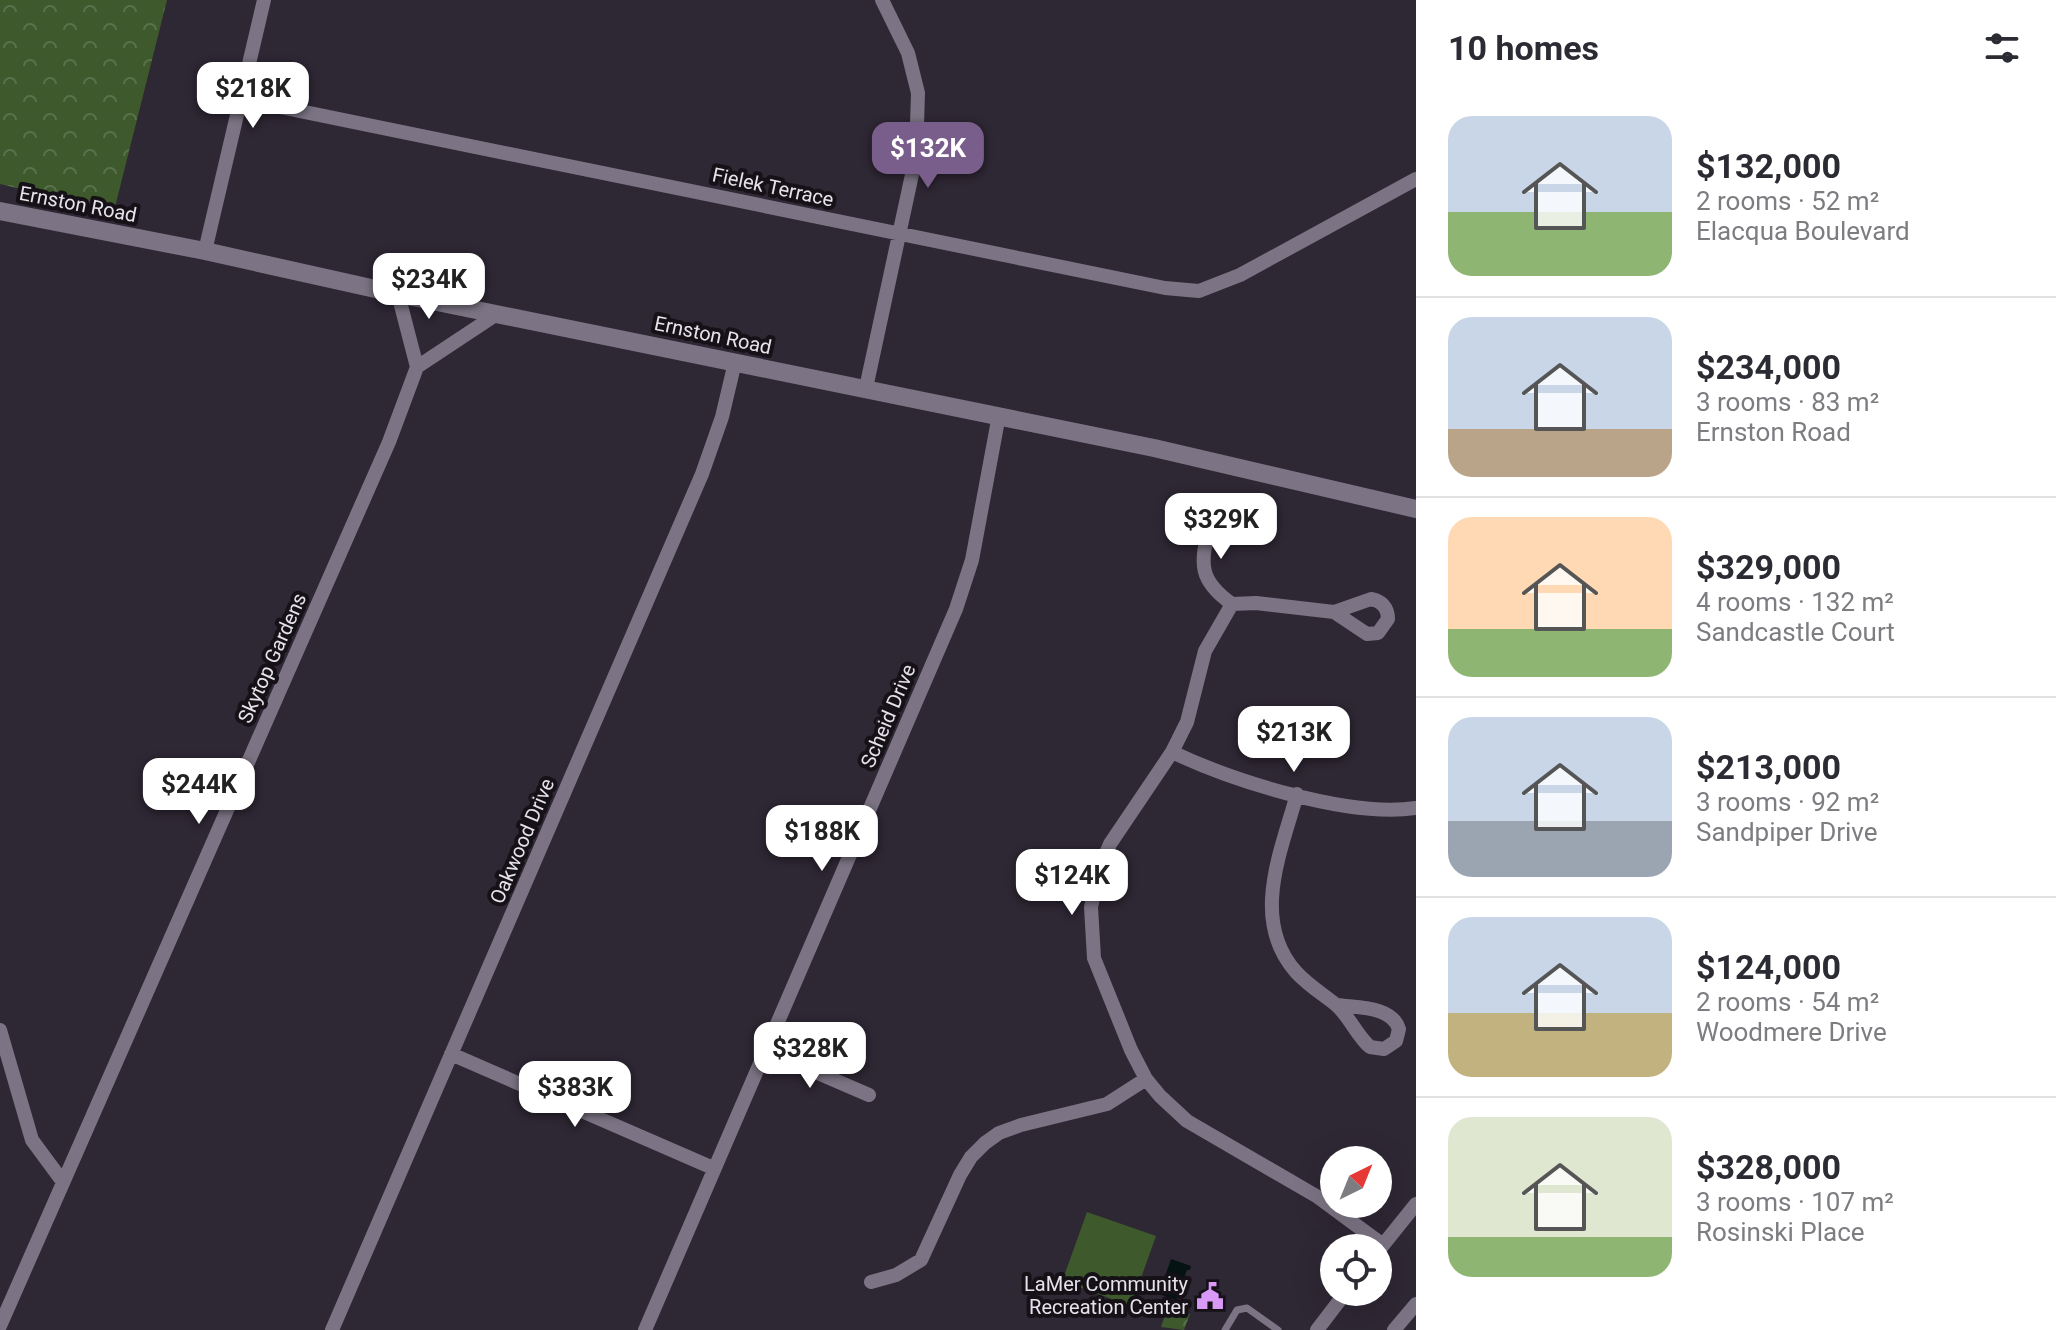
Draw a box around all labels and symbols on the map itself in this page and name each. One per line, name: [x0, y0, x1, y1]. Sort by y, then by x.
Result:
pin: $218K: [197, 62, 309, 130]
pin: $132K: [872, 122, 984, 190]
street label: Fielek Terrace: [710, 162, 836, 212]
street label: Ernston Road: [17, 181, 139, 227]
pin: $234K: [373, 253, 485, 321]
street label: Ernston Road: [652, 311, 774, 359]
pin: $329K: [1165, 493, 1277, 561]
street label: Skytop Gardens: [233, 589, 311, 727]
street label: Scheid Drive: [855, 661, 921, 771]
pin: $213K: [1238, 706, 1350, 774]
pin: $244K: [143, 758, 255, 826]
street label: Oakwood Drive: [485, 775, 559, 907]
pin: $188K: [766, 805, 878, 873]
pin: $124K: [1016, 849, 1128, 917]
pin: $328K: [754, 1022, 866, 1090]
pin: $383K: [519, 1061, 631, 1129]
north arrow: [1320, 1146, 1392, 1218]
place label: LaMer Community Recreation Center: [1024, 1272, 1189, 1319]
public building icon: LaMer Community Recreation Center: [1195, 1281, 1225, 1311]

